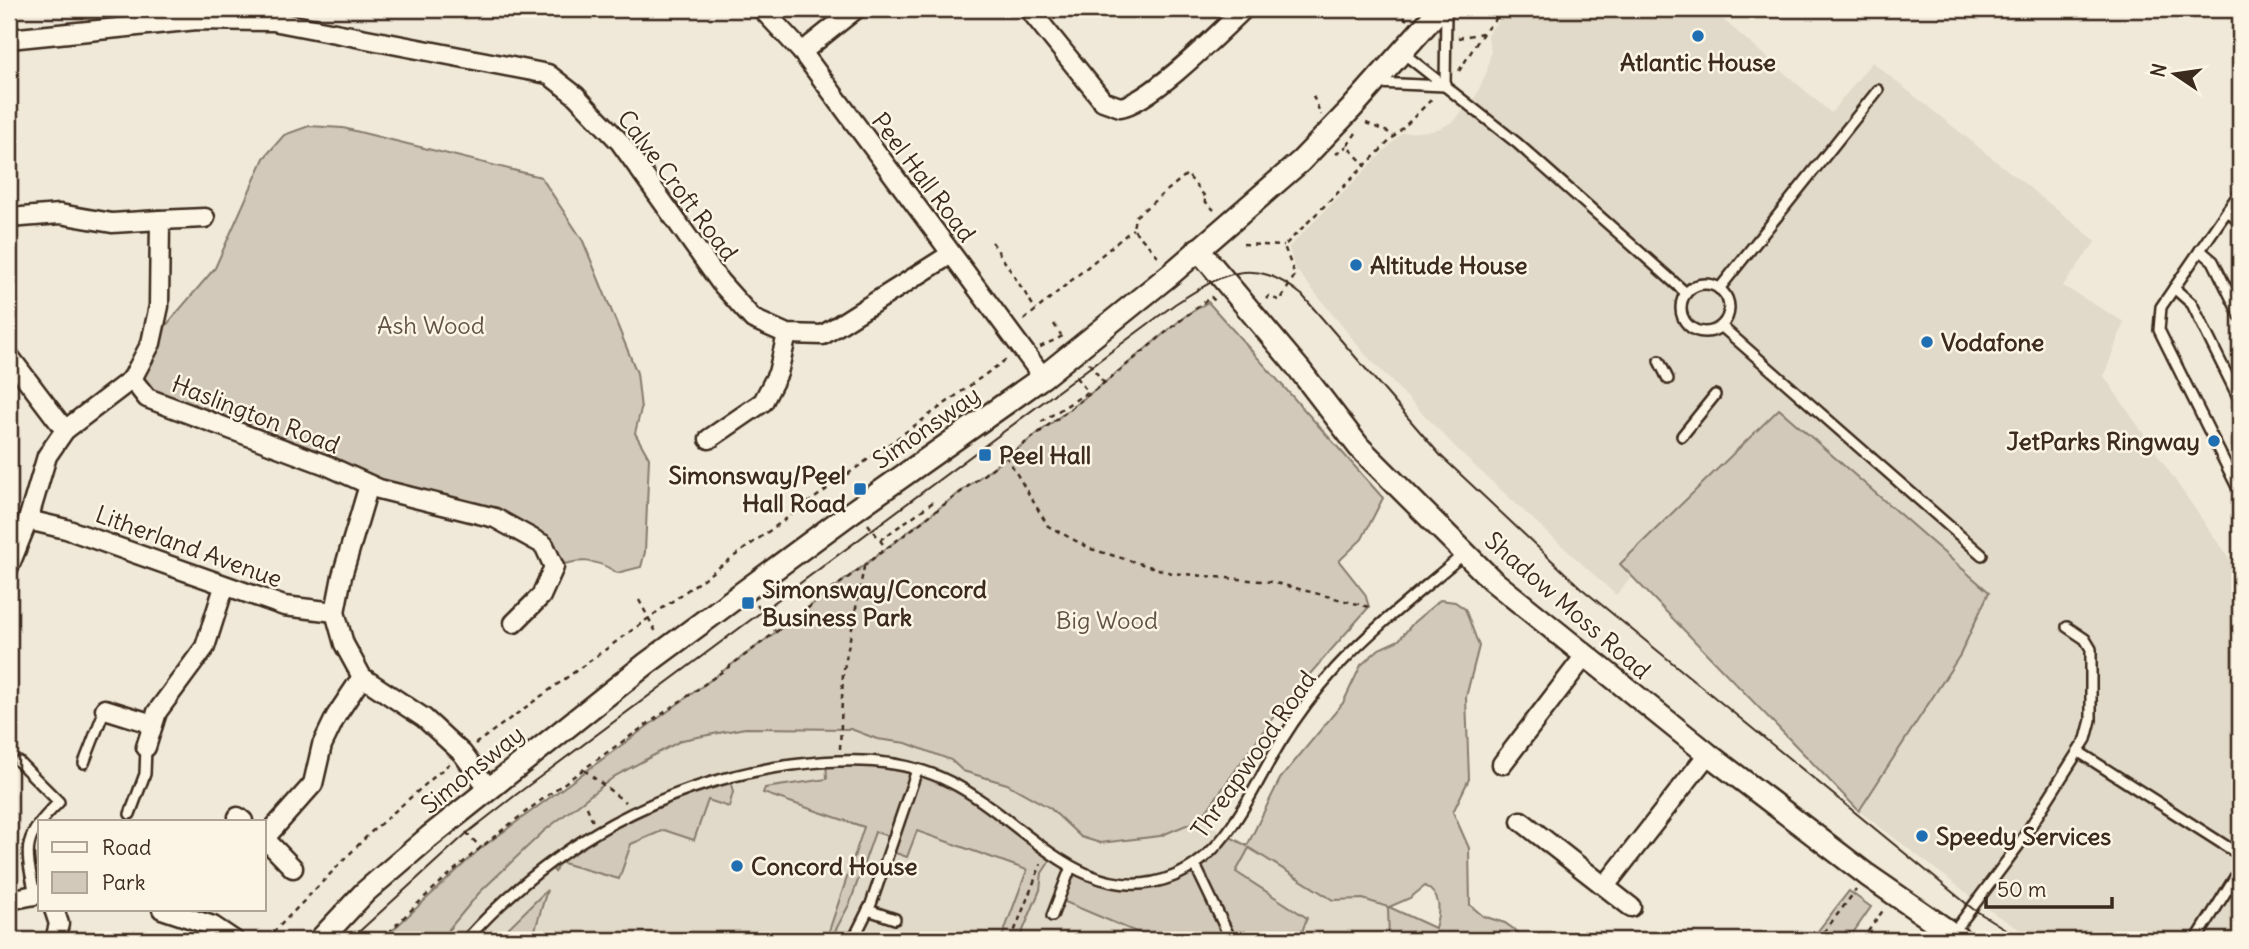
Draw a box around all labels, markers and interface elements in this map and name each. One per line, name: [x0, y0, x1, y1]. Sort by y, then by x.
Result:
marker: Atlantic House: [1690, 28, 1706, 44]
north arrow: [2140, 38, 2210, 108]
place label: Atlantic House: [1620, 47, 1776, 77]
text: N: [2145, 61, 2172, 79]
street label: Calve Croft Road: [611, 104, 745, 266]
street label: Peel Hall Road: [866, 106, 982, 248]
place label: Altitude House: [1370, 250, 1528, 280]
marker: Altitude House: [1348, 257, 1364, 273]
park label: Ash Wood: [377, 310, 485, 340]
place label: Vodafone: [1941, 327, 2044, 357]
marker: Vodafone: [1919, 334, 1935, 350]
street label: Haslington Road: [168, 368, 344, 460]
street label: Simonsway: [867, 379, 985, 475]
place label: JetParks Ringway: [2007, 426, 2200, 456]
marker: JetParks Ringway: [2206, 433, 2222, 449]
place label: Peel Hall: [999, 440, 1091, 470]
marker: Peel Hall: [977, 447, 993, 463]
place label: Simonsway/Peel Hall Road: [668, 460, 846, 518]
marker: Simonsway/Peel Hall Road: [852, 481, 868, 497]
street label: Litherland Avenue: [92, 498, 286, 594]
street label: Shadow Moss Road: [1479, 525, 1657, 685]
place label: Simonsway/Concord Business Park: [762, 574, 987, 632]
marker: Simonsway/Concord Business Park: [740, 595, 756, 611]
park label: Big Wood: [1056, 605, 1158, 635]
street label: Threapwood Road: [1184, 664, 1322, 844]
street label: Simonsway: [414, 718, 530, 820]
legend: [38, 820, 266, 911]
place label: Speedy Services: [1936, 821, 2111, 851]
marker: Speedy Services: [1914, 828, 1930, 844]
text: Road: [102, 834, 151, 861]
place label: Concord House: [751, 851, 917, 881]
marker: Concord House: [729, 858, 745, 874]
scale bar: [1986, 865, 2112, 909]
text: Park: [102, 869, 145, 896]
text: 50 m: [1997, 876, 2046, 903]

